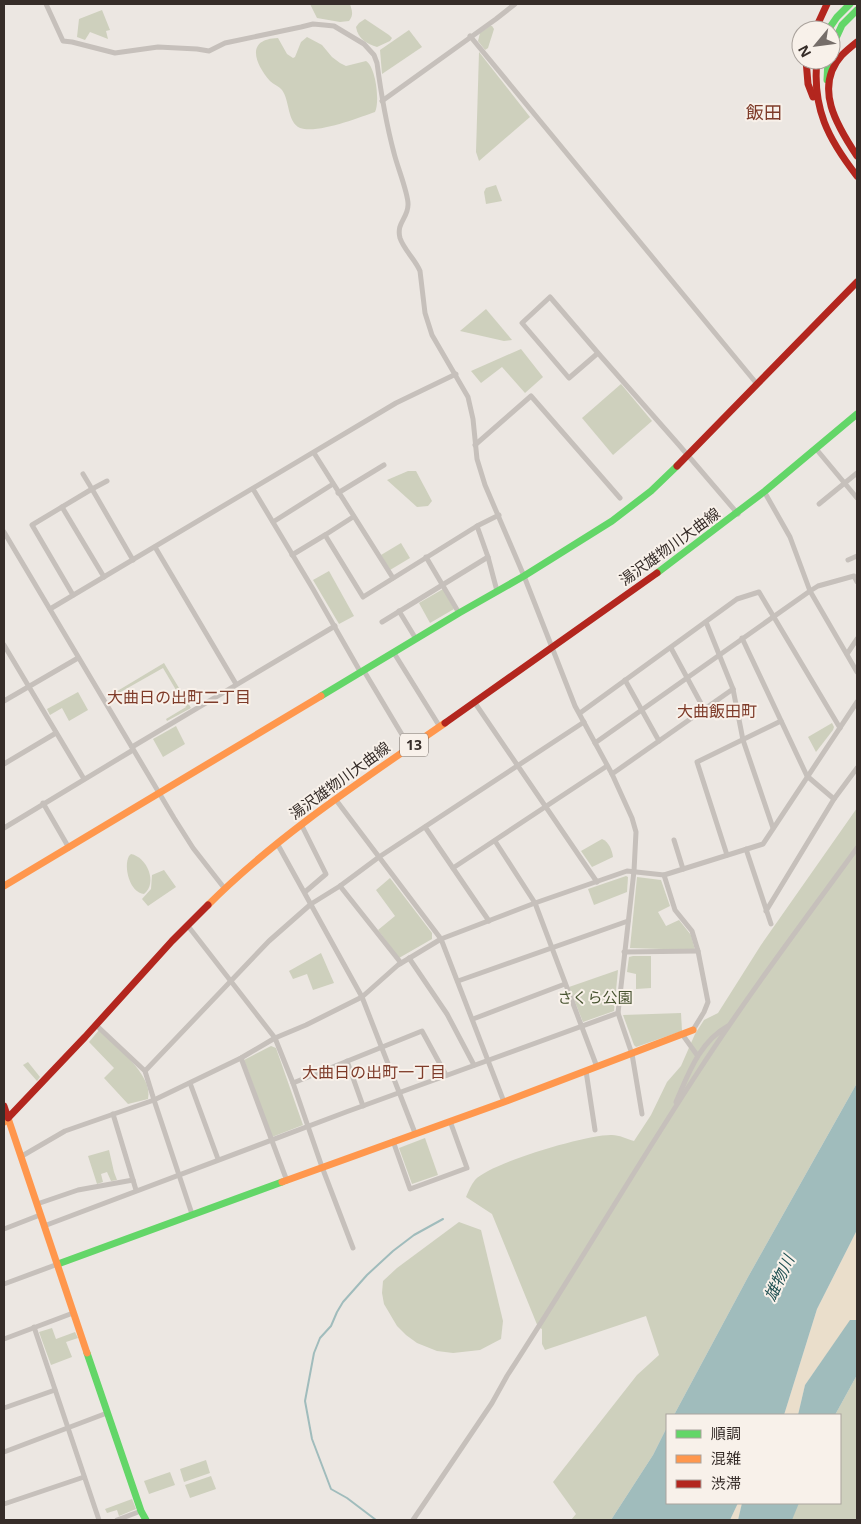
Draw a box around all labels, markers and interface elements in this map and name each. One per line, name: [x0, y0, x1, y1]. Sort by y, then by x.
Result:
north arrow: [791, 20, 841, 70]
text: N: [793, 42, 815, 61]
district label: 飯田: [746, 100, 782, 124]
street label: 湯沢雄物川大曲線: [615, 503, 724, 590]
district label: 大曲日の出町二丁目: [107, 686, 251, 708]
district label: 大曲飯田町: [677, 700, 757, 722]
road number: 13: [400, 734, 428, 756]
street label: 湯沢雄物川大曲線: [285, 737, 394, 824]
park label: さくら公園: [557, 987, 633, 1007]
district label: 大曲日の出町一丁目: [302, 1061, 446, 1083]
water label: 雄物川: [759, 1250, 800, 1304]
legend: [666, 1414, 841, 1504]
text: 順調: [711, 1423, 741, 1443]
text: 混雑: [711, 1448, 741, 1468]
text: 渋滞: [711, 1473, 741, 1493]

